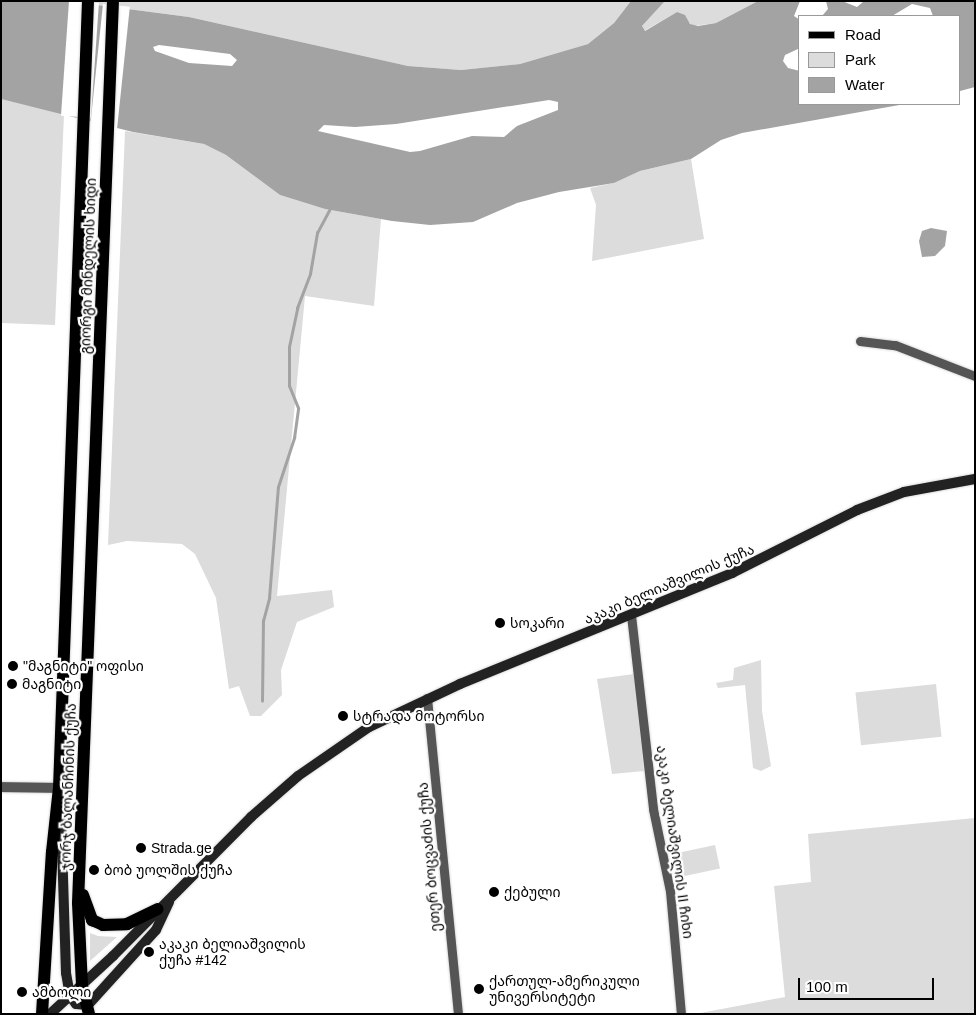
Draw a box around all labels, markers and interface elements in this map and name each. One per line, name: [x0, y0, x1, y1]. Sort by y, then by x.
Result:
legend: [798, 15, 961, 105]
text: Road: [845, 26, 881, 43]
text: Park: [845, 51, 876, 68]
text: Water: [845, 76, 884, 93]
street label: გიორგი მინდელის ხიდი: [77, 178, 99, 354]
street label: აკაკი ბელიაშვილის ქუჩა: [581, 540, 757, 628]
place label: სოკარი: [510, 615, 565, 631]
marker: სოკარი: [494, 617, 506, 629]
place label: "მაგნიტი" ოფისი: [23, 658, 144, 674]
marker: "მაგნიტი" ოფისი: [7, 660, 19, 672]
place label: მაგნიტი: [22, 676, 81, 692]
marker: მაგნიტი: [6, 678, 18, 690]
street label: ჯორჯ ბალანჩინის ქუჩა: [57, 703, 79, 871]
place label: სტრადა მოტორსი: [353, 708, 485, 724]
marker: სტრადა მოტორსი: [337, 710, 349, 722]
street label: აკაკი ბელიაშვილის II ჩიხი: [653, 744, 697, 940]
street label: ეთერ ბოცვაძის ქუჩა: [414, 782, 444, 932]
place label: Strada.ge: [151, 840, 212, 856]
marker: Strada.ge: [135, 842, 147, 854]
place label: ბობ უოლშის ქუჩა: [104, 862, 233, 878]
marker: ბობ უოლშის ქუჩა: [88, 864, 100, 876]
place label: ქებული: [504, 884, 561, 900]
marker: ქებული: [488, 886, 500, 898]
place label: აკაკი ბელიაშვილის ქუჩა #142: [159, 936, 306, 969]
marker: აკაკი ბელიაშვილის ქუჩა #142: [143, 946, 155, 958]
scale bar: [801, 968, 937, 1000]
place label: ქართულ-ამერიკული უნივერსიტეტი: [489, 973, 640, 1006]
text: 100 m: [806, 978, 848, 995]
marker: ქართულ-ამერიკული უნივერსიტეტი: [473, 983, 485, 995]
place label: ამბოლი: [32, 984, 91, 1000]
marker: ამბოლი: [16, 986, 28, 998]

